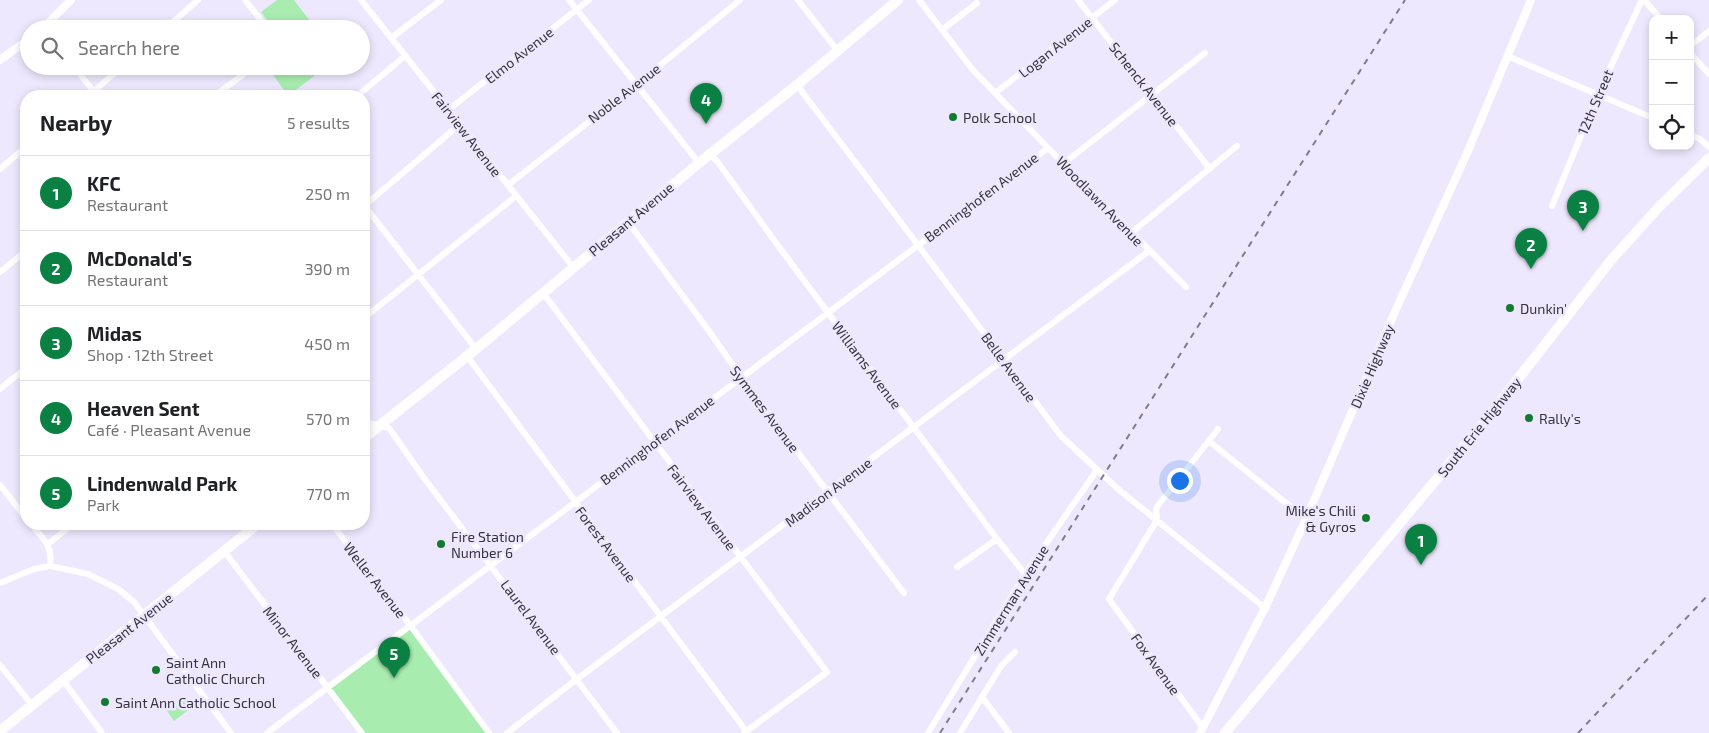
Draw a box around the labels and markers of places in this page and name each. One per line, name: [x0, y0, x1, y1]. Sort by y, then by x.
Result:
pin: 4: [690, 83, 722, 124]
place label: Polk School: [963, 109, 1037, 126]
marker: Polk School: [947, 111, 959, 123]
pin: 3: [1567, 190, 1599, 231]
pin: 2: [1515, 228, 1547, 269]
place label: Dunkin': [1520, 300, 1567, 317]
marker: Dunkin': [1504, 302, 1516, 314]
place label: Rally's: [1539, 410, 1581, 427]
marker: Rally's: [1523, 412, 1535, 424]
place label: Mike's Chili & Gyros: [1286, 502, 1356, 535]
marker: Mike's Chili & Gyros: [1360, 512, 1372, 524]
pin: 1: [1405, 524, 1437, 565]
place label: Fire Station Number 6: [451, 528, 524, 561]
marker: Fire Station Number 6: [435, 538, 447, 550]
pin: 5: [378, 637, 410, 678]
place label: Saint Ann Catholic Church: [166, 654, 265, 687]
marker: Saint Ann Catholic Church: [150, 664, 162, 676]
place label: Saint Ann Catholic School: [115, 694, 277, 711]
marker: Saint Ann Catholic School: [99, 696, 111, 708]

